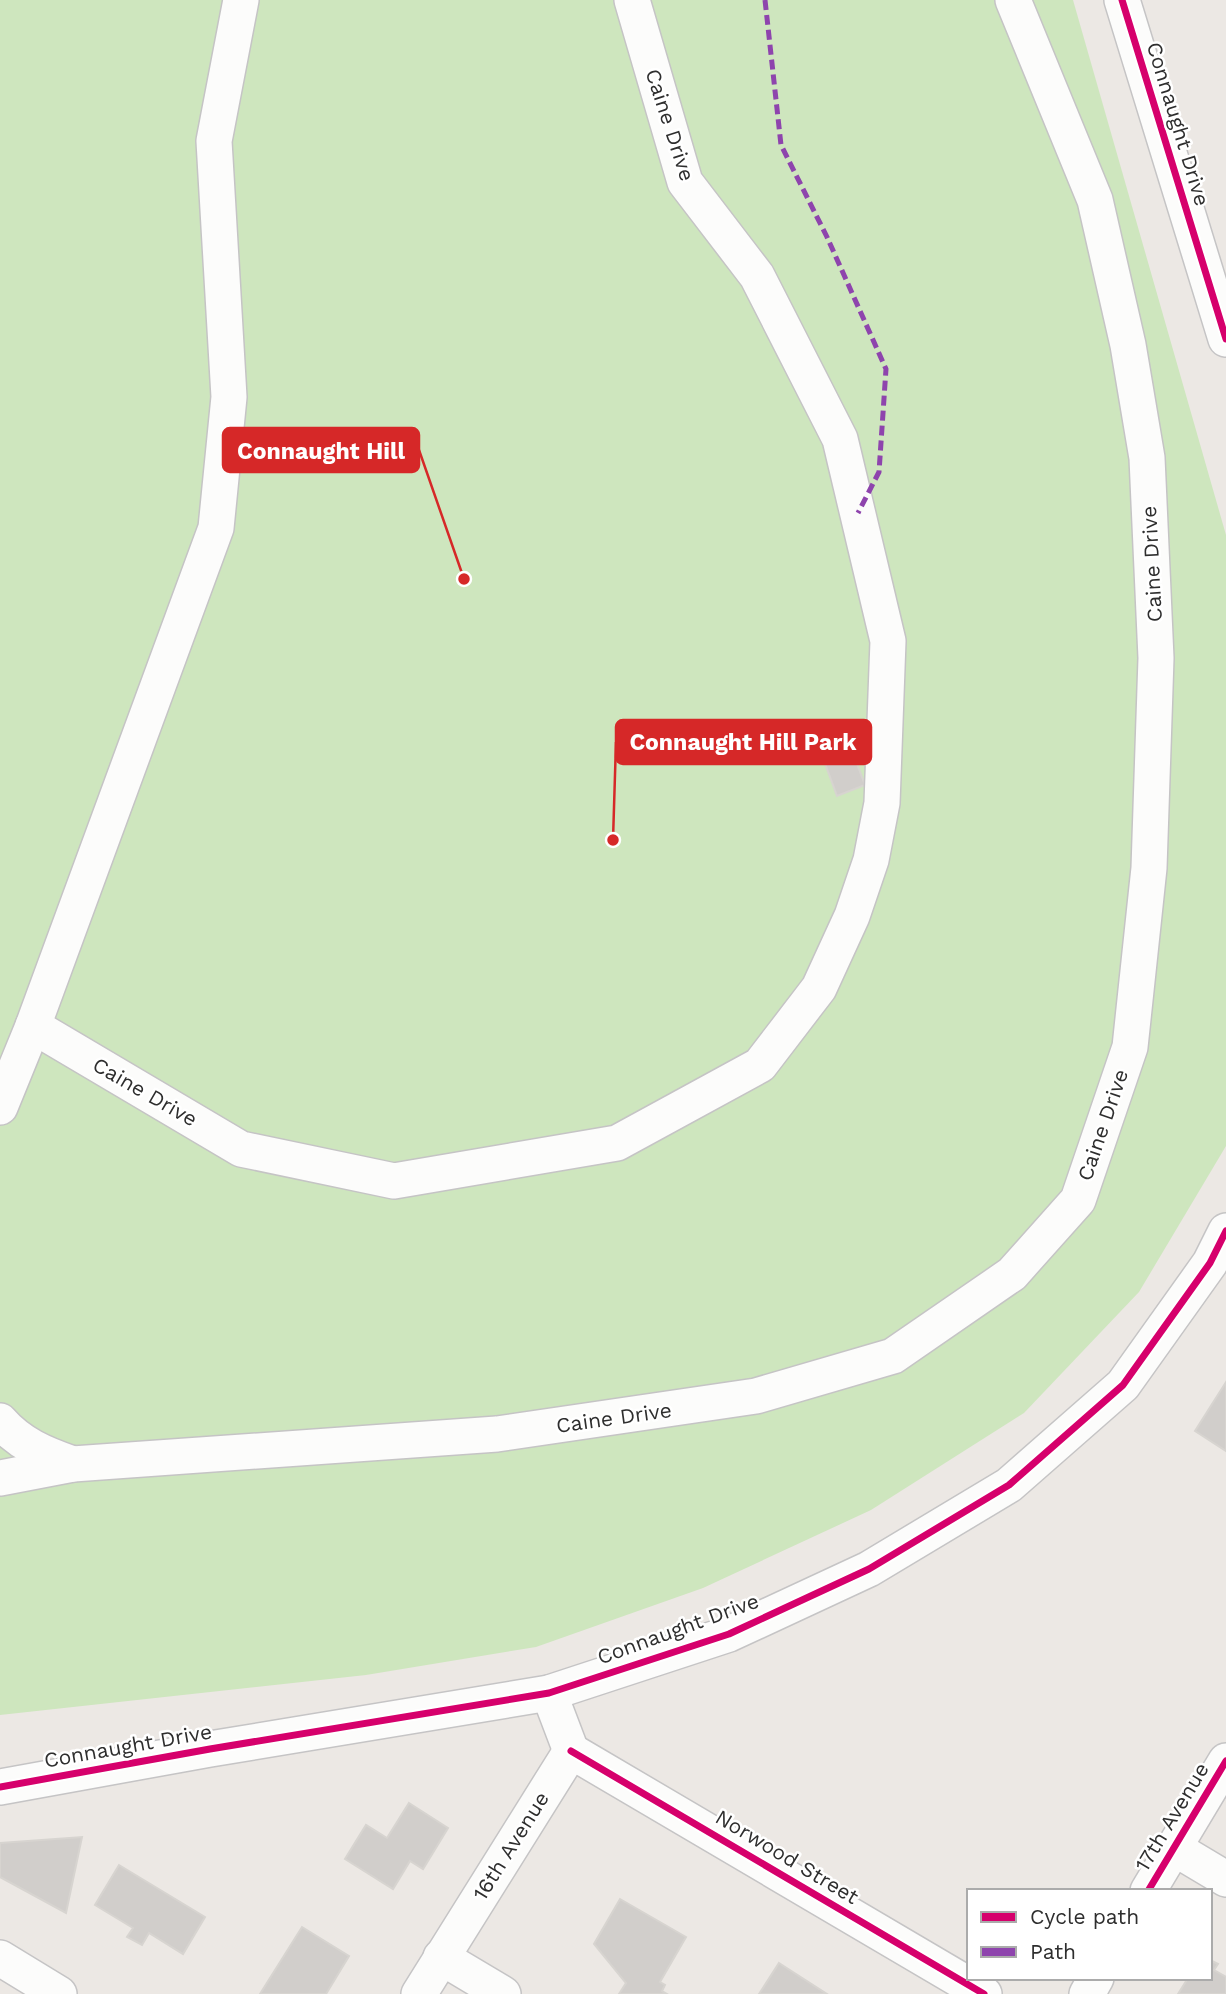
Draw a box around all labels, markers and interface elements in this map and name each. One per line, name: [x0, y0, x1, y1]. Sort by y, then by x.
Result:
street label: Connaught Drive: [1142, 39, 1215, 209]
street label: Caine Drive: [641, 66, 700, 184]
callout: Connaught Hill: [223, 428, 419, 472]
text: Connaught Hill: [237, 438, 405, 465]
street label: Caine Drive: [1136, 505, 1167, 623]
callout: Connaught Hill Park: [616, 720, 871, 764]
text: Connaught Hill Park: [629, 729, 857, 756]
street label: Caine Drive: [89, 1052, 202, 1131]
street label: Caine Drive: [1072, 1066, 1133, 1184]
street label: Caine Drive: [555, 1397, 673, 1438]
street label: Connaught Drive: [594, 1588, 762, 1669]
street label: Connaught Drive: [42, 1718, 214, 1773]
street label: 17th Avenue: [1129, 1758, 1214, 1876]
street label: 16th Avenue: [467, 1787, 554, 1905]
street label: Norwood Street: [711, 1804, 863, 1909]
legend: [967, 1889, 1212, 1980]
text: Cycle path: [1030, 1904, 1139, 1929]
text: Path: [1030, 1939, 1076, 1964]

